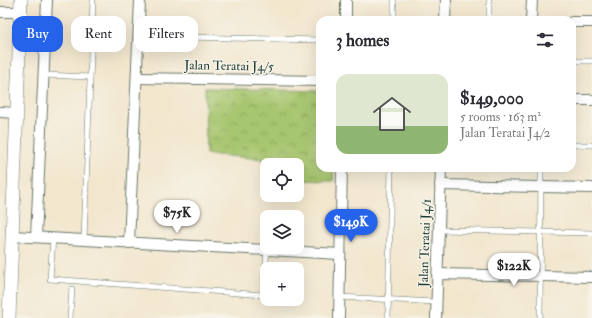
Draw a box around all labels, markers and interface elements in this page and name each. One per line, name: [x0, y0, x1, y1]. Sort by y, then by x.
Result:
chip: Buy: [12, 16, 63, 52]
chip: Rent: [71, 16, 126, 52]
chip: Filters: [134, 16, 198, 52]
icon: filters: [534, 29, 556, 51]
text: 3 homes: [336, 30, 389, 51]
street label: Jalan Teratai J4/5: [183, 57, 274, 75]
text: $149,000: [460, 88, 524, 109]
icon: home: [368, 90, 416, 138]
text: 5 rooms · 163 m²: [460, 109, 541, 125]
text: Jalan Teratai J4/2: [460, 125, 550, 141]
map controls: [260, 158, 304, 306]
button: locate: [260, 158, 304, 202]
street label: Jalan Teratai J4/1: [415, 198, 435, 288]
pin: $75K: [153, 200, 201, 234]
text: $75K: [163, 205, 191, 221]
pin: $149K: [323, 209, 379, 243]
button: layers: [260, 210, 304, 254]
text: $149K: [334, 214, 368, 230]
pin: $122K: [486, 253, 542, 287]
text: $122K: [497, 258, 531, 274]
button: +: [260, 262, 304, 306]

